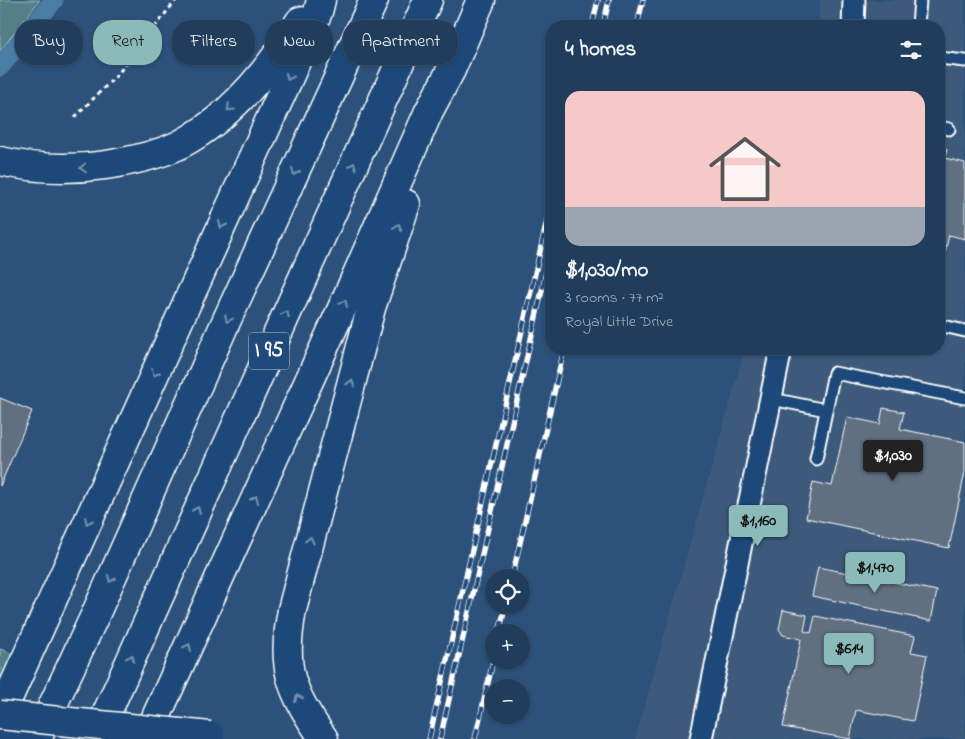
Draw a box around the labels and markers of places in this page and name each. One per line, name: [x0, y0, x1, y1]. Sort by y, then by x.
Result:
pin: $1,030: [852, 440, 934, 482]
pin: $1,160: [717, 504, 799, 547]
pin: $1,470: [834, 552, 916, 594]
pin: $614: [819, 632, 879, 675]

